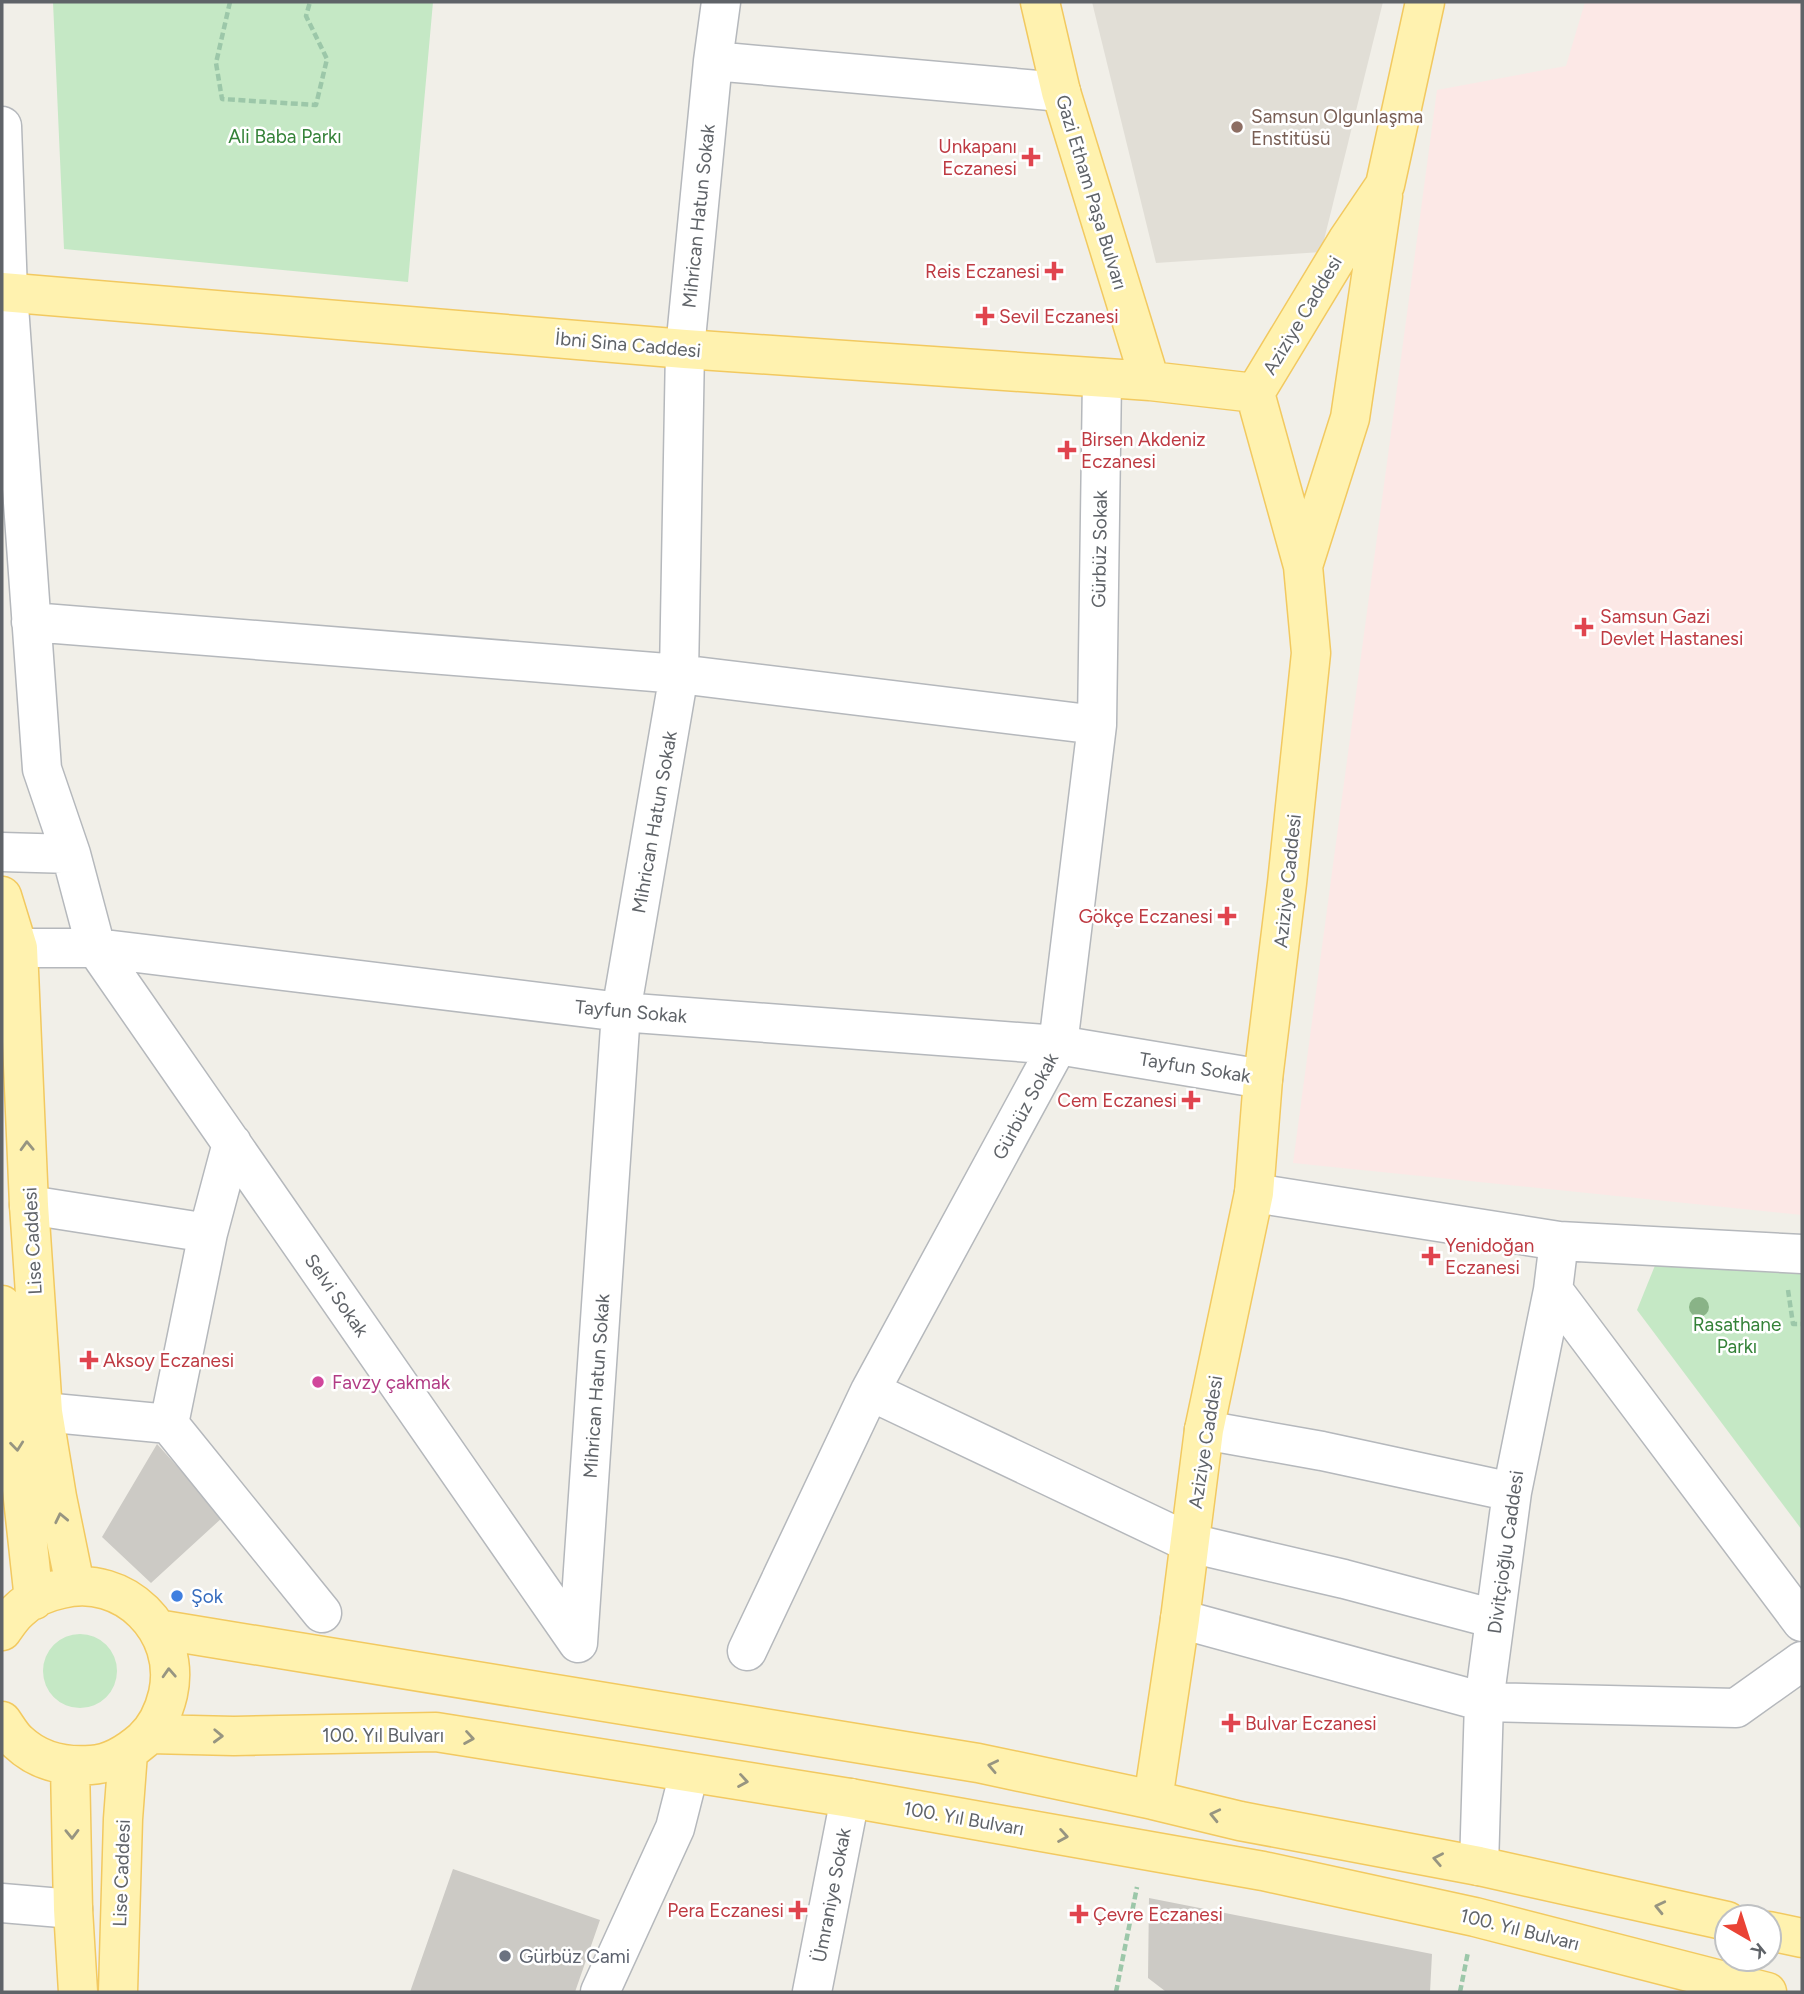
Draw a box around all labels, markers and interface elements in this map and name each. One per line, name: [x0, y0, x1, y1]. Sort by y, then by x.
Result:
street label: Gazi Etham Paşa Bulvarı: [1051, 92, 1132, 292]
place label: Samsun Olgunlaşma Enstitüsü: [1251, 105, 1423, 150]
marker: Samsun Olgunlaşma Enstitüsü: [1229, 119, 1245, 135]
street label: Mihrican Hatun Sokak: [677, 122, 720, 309]
park label: Ali Baba Parkı: [228, 125, 342, 148]
place label: Unkapanı Eczanesi: [938, 135, 1017, 180]
marker: Unkapanı Eczanesi: [1023, 149, 1039, 165]
street label: Aziziye Caddesi: [1258, 252, 1347, 379]
place label: Reis Eczanesi: [925, 260, 1040, 283]
marker: Reis Eczanesi: [1046, 263, 1062, 279]
place label: Sevil Eczanesi: [999, 305, 1119, 328]
marker: Sevil Eczanesi: [977, 308, 993, 324]
street label: İbni Sina Caddesi: [554, 327, 702, 362]
place label: Birsen Akdeniz Eczanesi: [1081, 428, 1206, 473]
marker: Birsen Akdeniz Eczanesi: [1059, 442, 1075, 458]
street label: Gürbüz Sokak: [1087, 489, 1112, 608]
place label: Samsun Gazi Devlet Hastanesi: [1600, 605, 1743, 650]
marker: Samsun Gazi Devlet Hastanesi: [1574, 617, 1594, 637]
street label: Mihrican Hatun Sokak: [627, 728, 682, 915]
street label: Aziziye Caddesi: [1269, 813, 1306, 949]
place label: Gökçe Eczanesi: [1078, 905, 1213, 928]
marker: Gökçe Eczanesi: [1219, 908, 1235, 924]
street label: Tayfun Sokak: [574, 995, 689, 1028]
street label: Tayfun Sokak: [1138, 1047, 1253, 1088]
street label: Gürbüz Sokak: [988, 1048, 1064, 1164]
place label: Cem Eczanesi: [1057, 1089, 1177, 1112]
marker: Cem Eczanesi: [1183, 1092, 1199, 1108]
one-way arrow: [19, 1140, 34, 1151]
street label: Lise Caddesi: [18, 1187, 47, 1295]
place label: Yenidoğan Eczanesi: [1445, 1234, 1534, 1279]
marker: Yenidoğan Eczanesi: [1423, 1248, 1439, 1264]
street label: Selvi Sokak: [300, 1249, 374, 1342]
street label: Mihrican Hatun Sokak: [579, 1292, 614, 1479]
park label: Rasathane Parkı: [1693, 1313, 1781, 1358]
place label: Aksoy Eczanesi: [103, 1349, 234, 1372]
marker: Aksoy Eczanesi: [81, 1352, 97, 1368]
place label: Favzy çakmak: [332, 1371, 451, 1394]
marker: Favzy çakmak: [310, 1374, 326, 1390]
street label: Aziziye Caddesi: [1184, 1374, 1227, 1510]
one-way arrow: [9, 1441, 24, 1452]
street label: Divitçioğlu Caddesi: [1483, 1469, 1528, 1635]
one-way arrow: [54, 1512, 69, 1524]
place label: Şok: [191, 1585, 224, 1608]
marker: Şok: [169, 1588, 185, 1604]
one-way arrow: [162, 1667, 177, 1678]
place label: Bulvar Eczanesi: [1245, 1712, 1377, 1735]
marker: Bulvar Eczanesi: [1223, 1715, 1239, 1731]
street label: 100. Yıl Bulvarı: [322, 1724, 444, 1747]
one-way arrow: [213, 1728, 224, 1743]
one-way arrow: [464, 1730, 475, 1745]
one-way arrow: [987, 1760, 999, 1775]
one-way arrow: [737, 1773, 748, 1788]
street label: 100. Yıl Bulvarı: [902, 1797, 1026, 1840]
one-way arrow: [1209, 1809, 1221, 1823]
street label: Lise Caddesi: [108, 1819, 135, 1927]
street label: Ümraniye Sokak: [807, 1825, 856, 1964]
one-way arrow: [1057, 1828, 1069, 1843]
one-way arrow: [64, 1829, 79, 1840]
one-way arrow: [1432, 1852, 1444, 1867]
place label: Pera Eczanesi: [667, 1899, 784, 1922]
one-way arrow: [1654, 1900, 1666, 1915]
marker: Pera Eczanesi: [790, 1902, 806, 1918]
place label: Çevre Eczanesi: [1093, 1903, 1223, 1926]
north arrow: [1713, 1903, 1783, 1973]
street label: 100. Yıl Bulvarı: [1458, 1904, 1582, 1955]
marker: Çevre Eczanesi: [1071, 1906, 1087, 1922]
text: K: [1746, 1938, 1771, 1964]
place label: Gürbüz Cami: [519, 1945, 630, 1968]
marker: Gürbüz Cami: [497, 1948, 513, 1964]

